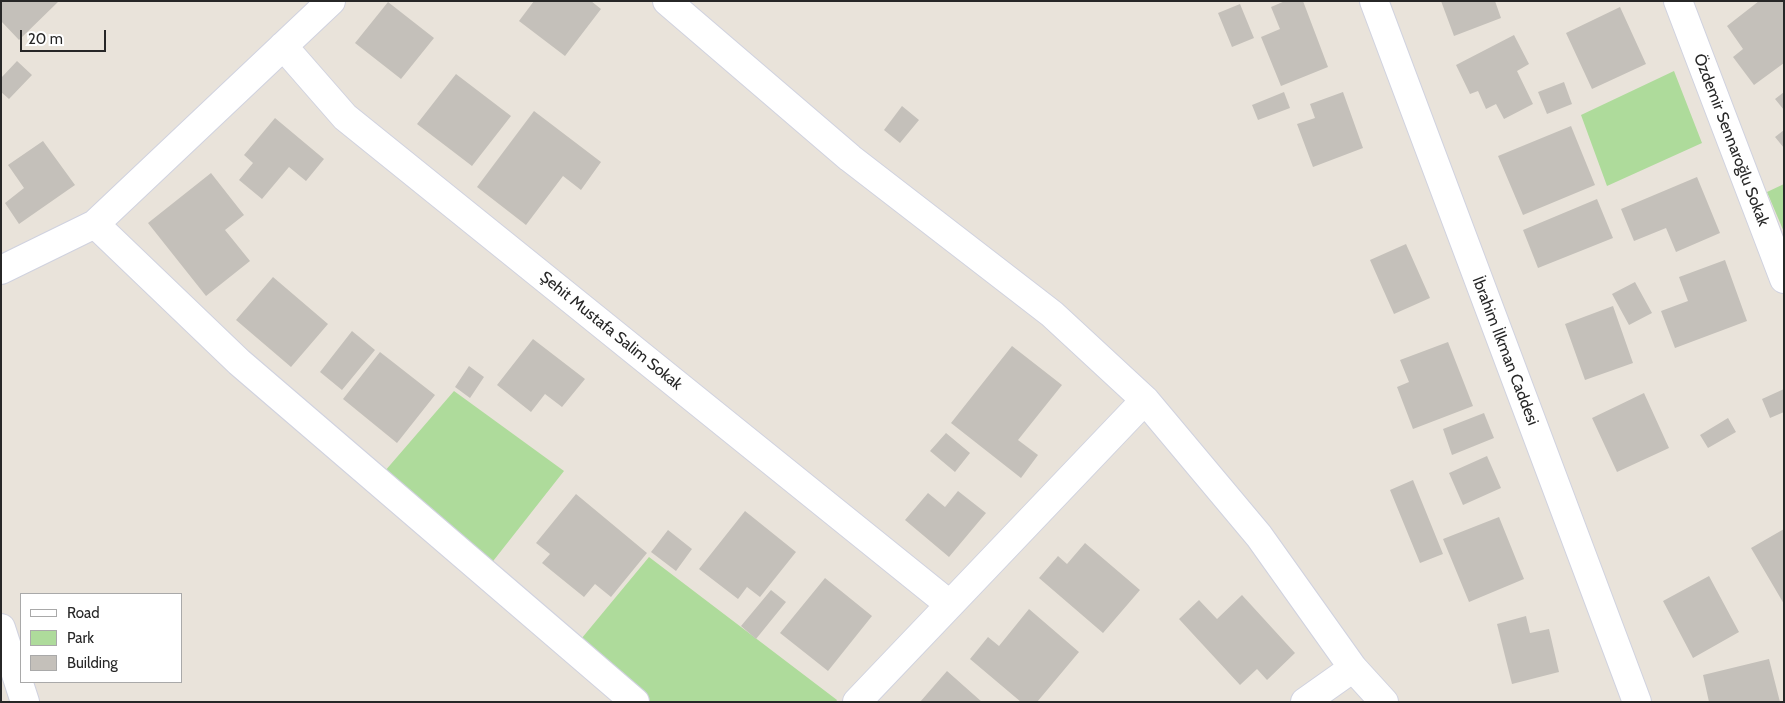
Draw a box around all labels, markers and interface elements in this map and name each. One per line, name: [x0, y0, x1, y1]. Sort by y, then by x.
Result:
scale bar: [22, 20, 109, 52]
text: 20 m: [28, 30, 63, 48]
street label: Özdemir Sennaroğlu Sokak: [1689, 51, 1773, 229]
street label: Şehit Mustafa Salim Sokak: [536, 268, 686, 394]
street label: İbrahim İlkman Caddesi: [1468, 274, 1542, 428]
legend: [20, 593, 182, 683]
text: Road: [67, 604, 100, 622]
text: Park: [67, 629, 94, 647]
text: Building: [67, 654, 118, 672]

